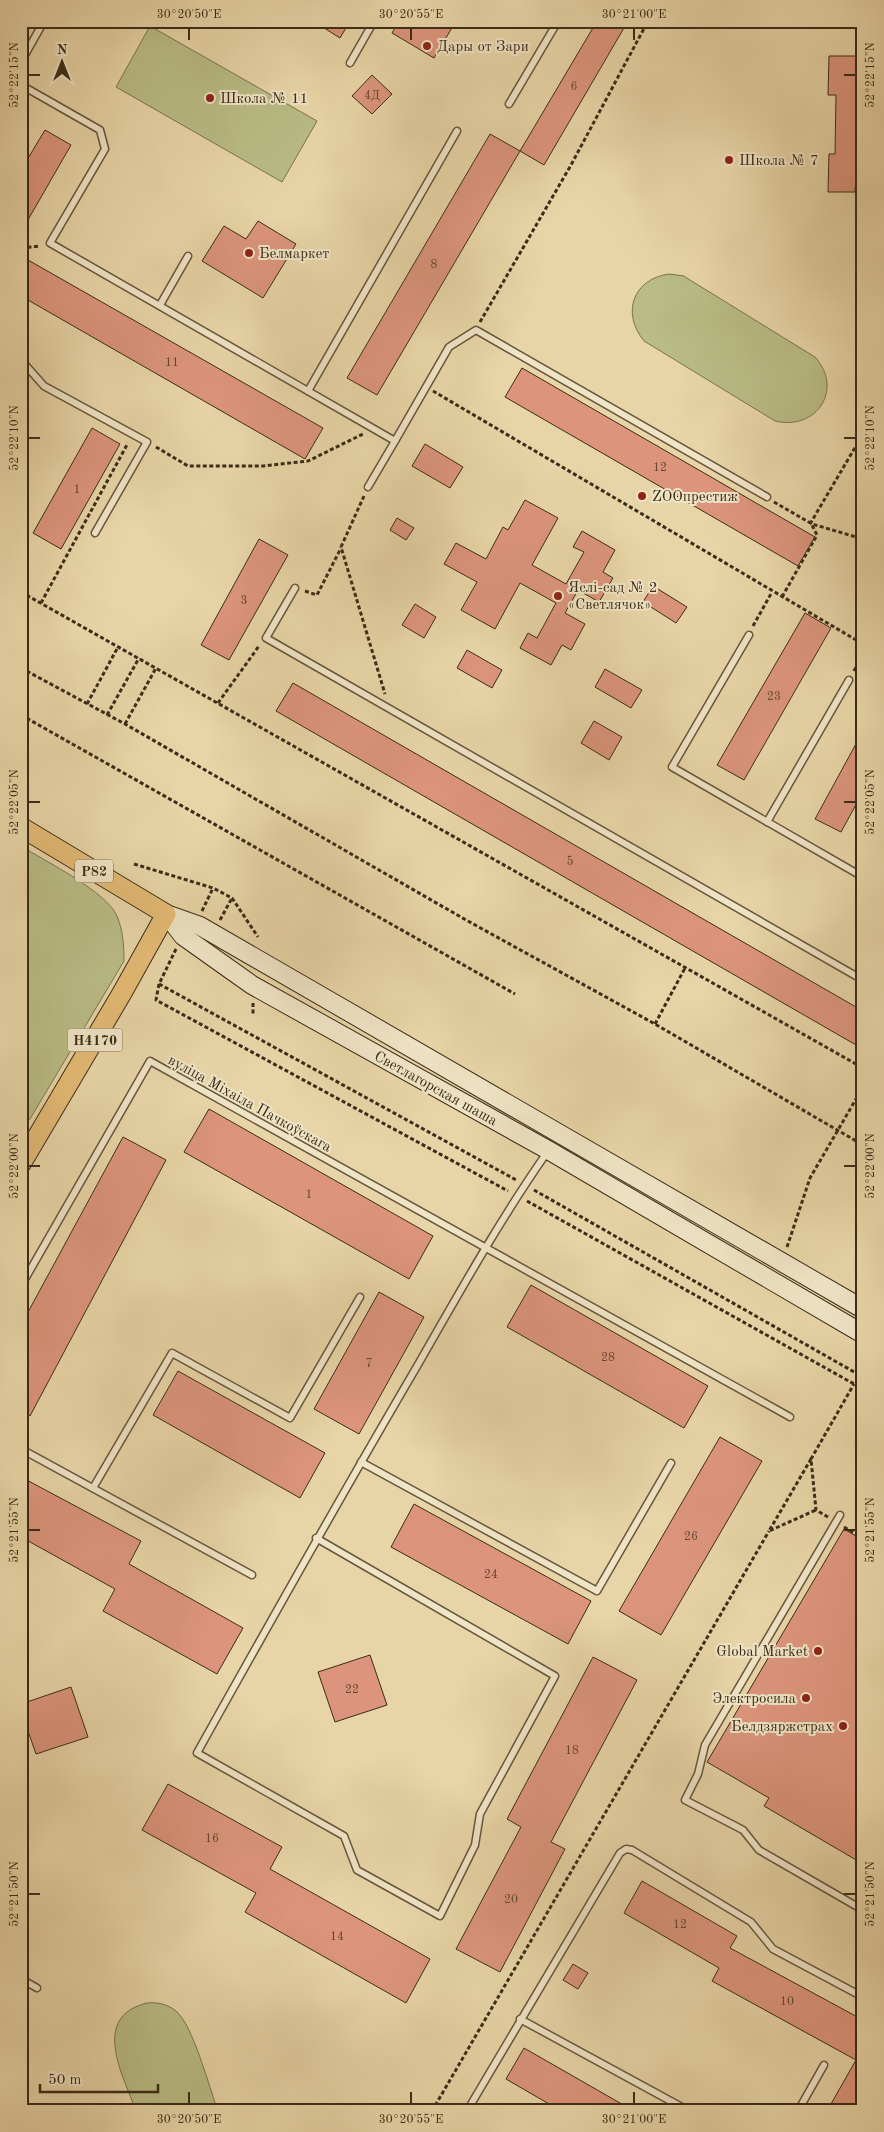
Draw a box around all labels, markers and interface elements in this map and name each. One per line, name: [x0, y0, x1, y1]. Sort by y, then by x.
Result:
text: 30°20'50"E: [157, 8, 221, 21]
text: 30°20'55"E: [379, 8, 443, 21]
text: 30°21'00"E: [602, 9, 666, 21]
north arrow: [38, 38, 88, 88]
marker: Дары от Зари: [421, 40, 433, 52]
place label: Дары от Зари: [437, 40, 529, 55]
text: 52°22'15"N: [8, 42, 21, 108]
text: 52°22'15"N: [864, 42, 877, 108]
text: N: [57, 43, 68, 57]
house number: 6: [571, 81, 578, 93]
house number: 4Д: [364, 90, 380, 102]
marker: Школа № 11: [204, 92, 216, 104]
place label: Школа № 11: [220, 92, 308, 107]
marker: Школа № 7: [723, 154, 735, 166]
place label: Школа № 7: [739, 154, 819, 169]
marker: Белмаркет: [243, 247, 255, 259]
place label: Белмаркет: [259, 247, 329, 262]
house number: 8: [431, 259, 438, 271]
house number: 11: [165, 357, 179, 369]
text: 52°22'10"N: [8, 405, 21, 471]
text: 52°22'10"N: [864, 405, 877, 471]
house number: 12: [653, 462, 667, 474]
house number: 1: [74, 484, 80, 496]
marker: ZOOпрестиж: [636, 490, 648, 502]
place label: ZOOпрестиж: [652, 490, 738, 505]
place label: Яслі-сад № 2 «Светлячок»: [568, 581, 657, 613]
marker: Яслі-сад № 2 «Светлячок»: [552, 590, 564, 602]
house number: 3: [241, 595, 247, 607]
house number: 23: [767, 691, 781, 703]
text: 52°22'05"N: [8, 769, 21, 835]
text: 52°22'05"N: [864, 769, 877, 835]
house number: 5: [567, 855, 574, 868]
road number: Р82: [75, 859, 113, 882]
road number: Н4170: [68, 1028, 122, 1052]
street label: Светлагорская шаша: [371, 1049, 500, 1130]
street label: вуліца Міхаіла Пачкоўскага: [165, 1053, 334, 1156]
text: 52°22'00"N: [8, 1133, 21, 1199]
text: 52°22'00"N: [864, 1133, 877, 1199]
house number: 1: [306, 1189, 312, 1201]
house number: 28: [601, 1352, 615, 1364]
house number: 7: [366, 1358, 372, 1370]
text: 52°21'55"N: [8, 1497, 21, 1563]
text: 52°21'55"N: [864, 1497, 877, 1563]
house number: 26: [684, 1531, 698, 1543]
house number: 24: [484, 1569, 498, 1581]
place label: Global Market: [716, 1645, 808, 1660]
marker: Global Market: [812, 1645, 824, 1657]
house number: 22: [345, 1684, 359, 1696]
place label: Электросила: [713, 1692, 797, 1707]
marker: Электросила: [800, 1692, 812, 1704]
place label: Белдзяржстрах: [731, 1720, 833, 1735]
marker: Белдзяржстрах: [837, 1720, 849, 1732]
house number: 18: [565, 1745, 579, 1757]
house number: 16: [205, 1833, 219, 1845]
text: 52°21'50"N: [8, 1861, 21, 1927]
text: 52°21'50"N: [864, 1861, 877, 1927]
house number: 20: [504, 1894, 518, 1906]
house number: 12: [673, 1919, 687, 1931]
house number: 14: [330, 1931, 344, 1943]
house number: 10: [780, 1996, 794, 2008]
scale bar: [40, 2062, 158, 2094]
text: 50 m: [48, 2073, 82, 2088]
text: 30°20'50"E: [157, 2113, 221, 2126]
text: 30°20'55"E: [379, 2113, 443, 2126]
text: 30°21'00"E: [602, 2114, 666, 2126]

